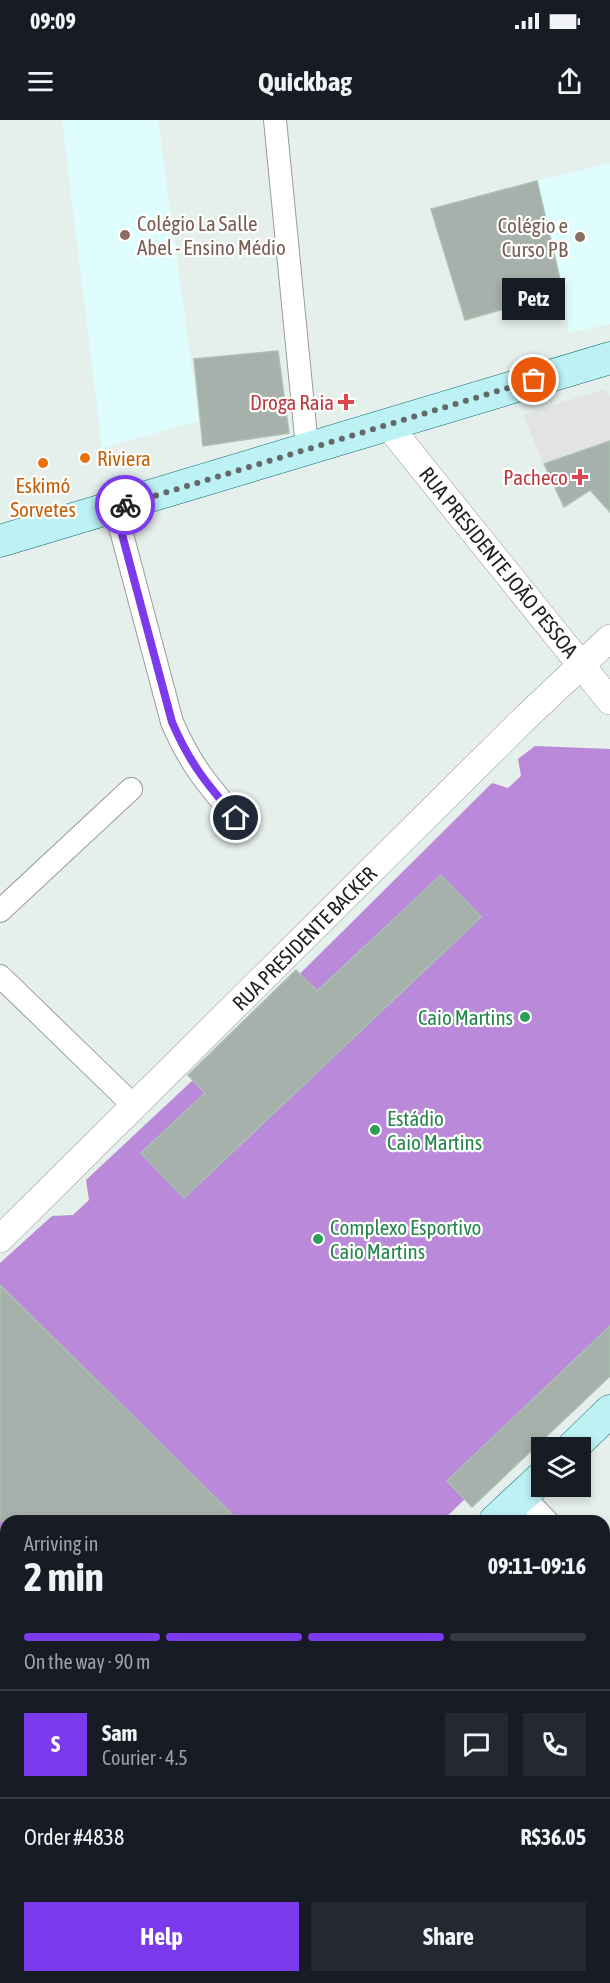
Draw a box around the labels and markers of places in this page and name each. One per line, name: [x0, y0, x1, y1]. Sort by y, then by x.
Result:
place label: Colégio La Salle Abel - Ensino Médio: [137, 211, 286, 259]
place label: Colégio e Curso PB: [498, 213, 568, 261]
marker: Colégio La Salle Abel - Ensino Médio: [118, 228, 132, 242]
marker: Colégio e Curso PB: [573, 230, 587, 244]
callout: Petz: [502, 278, 566, 320]
pin: [508, 354, 559, 405]
place label: Droga Raia: [250, 390, 334, 414]
marker: Droga Raia: [339, 395, 353, 409]
place label: Riviera: [97, 446, 151, 470]
marker: Riviera: [78, 451, 92, 465]
marker: Eskimó Sorvetes: [36, 456, 50, 470]
place label: Pacheco: [503, 465, 568, 489]
marker: Pacheco: [573, 470, 587, 484]
place label: Eskimó Sorvetes: [10, 473, 76, 521]
pin: [210, 792, 261, 843]
place label: Caio Martins: [418, 1005, 513, 1029]
marker: Caio Martins: [518, 1010, 532, 1024]
place label: Estádio Caio Martins: [387, 1106, 482, 1154]
marker: Estádio Caio Martins: [368, 1123, 382, 1137]
place label: Complexo Esportivo Caio Martins: [330, 1215, 481, 1263]
marker: Complexo Esportivo Caio Martins: [311, 1232, 325, 1246]

